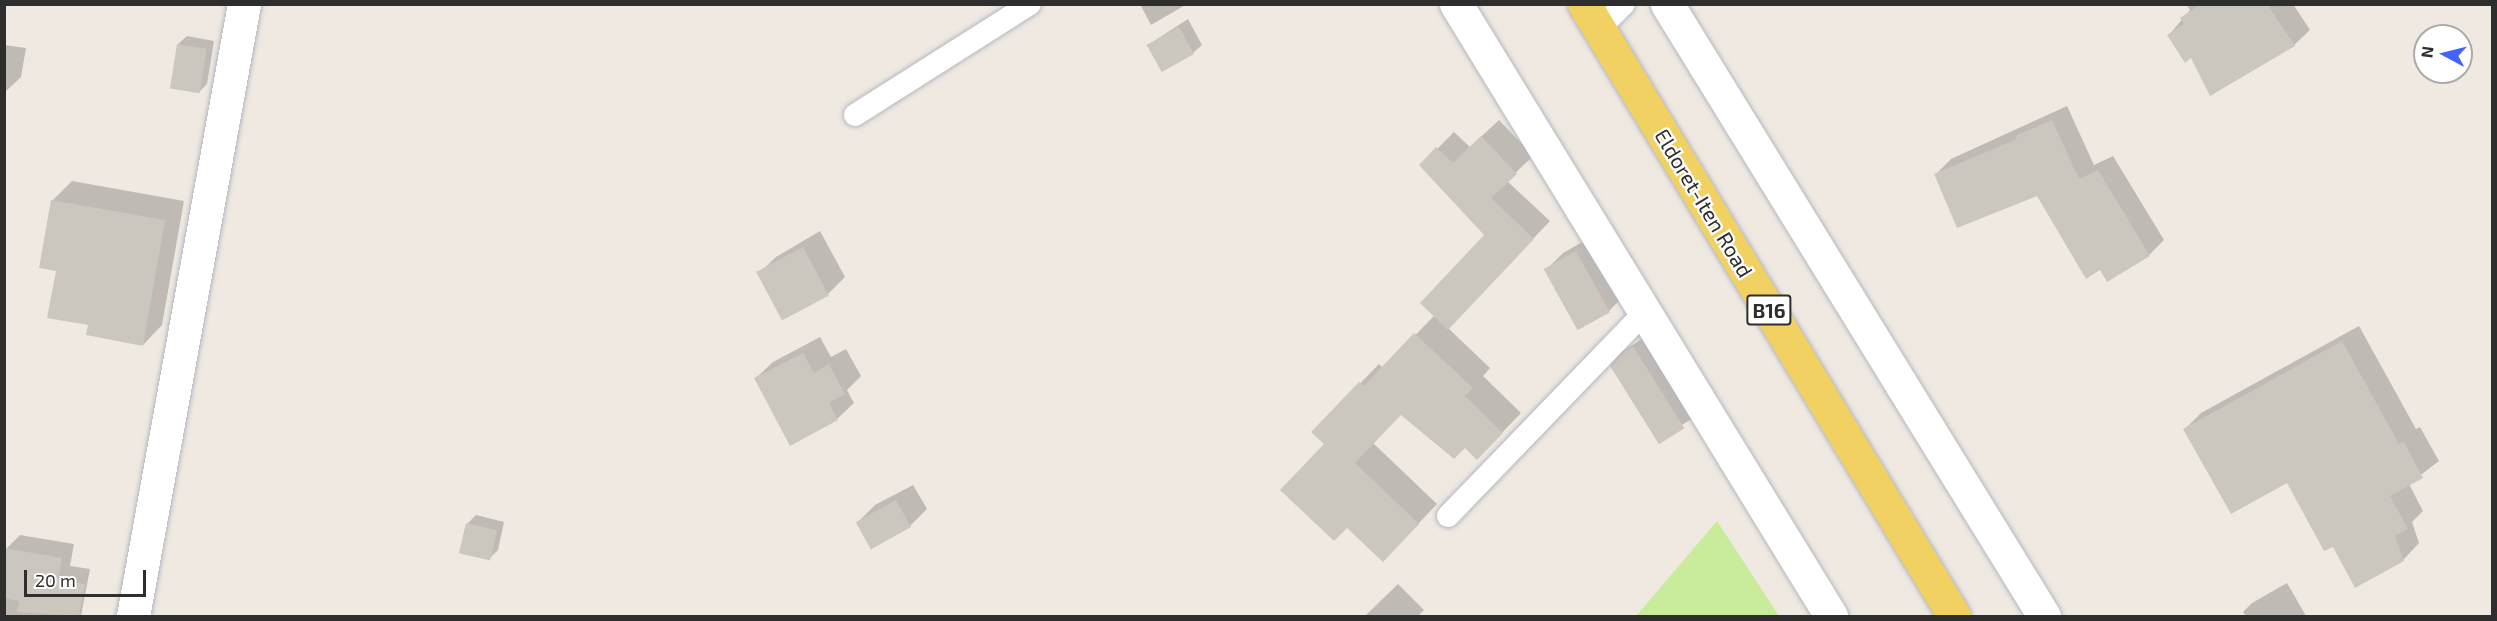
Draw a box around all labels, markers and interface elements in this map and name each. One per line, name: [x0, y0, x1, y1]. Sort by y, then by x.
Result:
north arrow: [2413, 24, 2473, 84]
text: N: [2416, 45, 2437, 59]
street label: Eldoret-Iten Road: [1650, 124, 1758, 282]
road number: B16: [1745, 293, 1793, 327]
scale bar: [27, 558, 148, 596]
text: 20 m: [35, 569, 76, 591]

